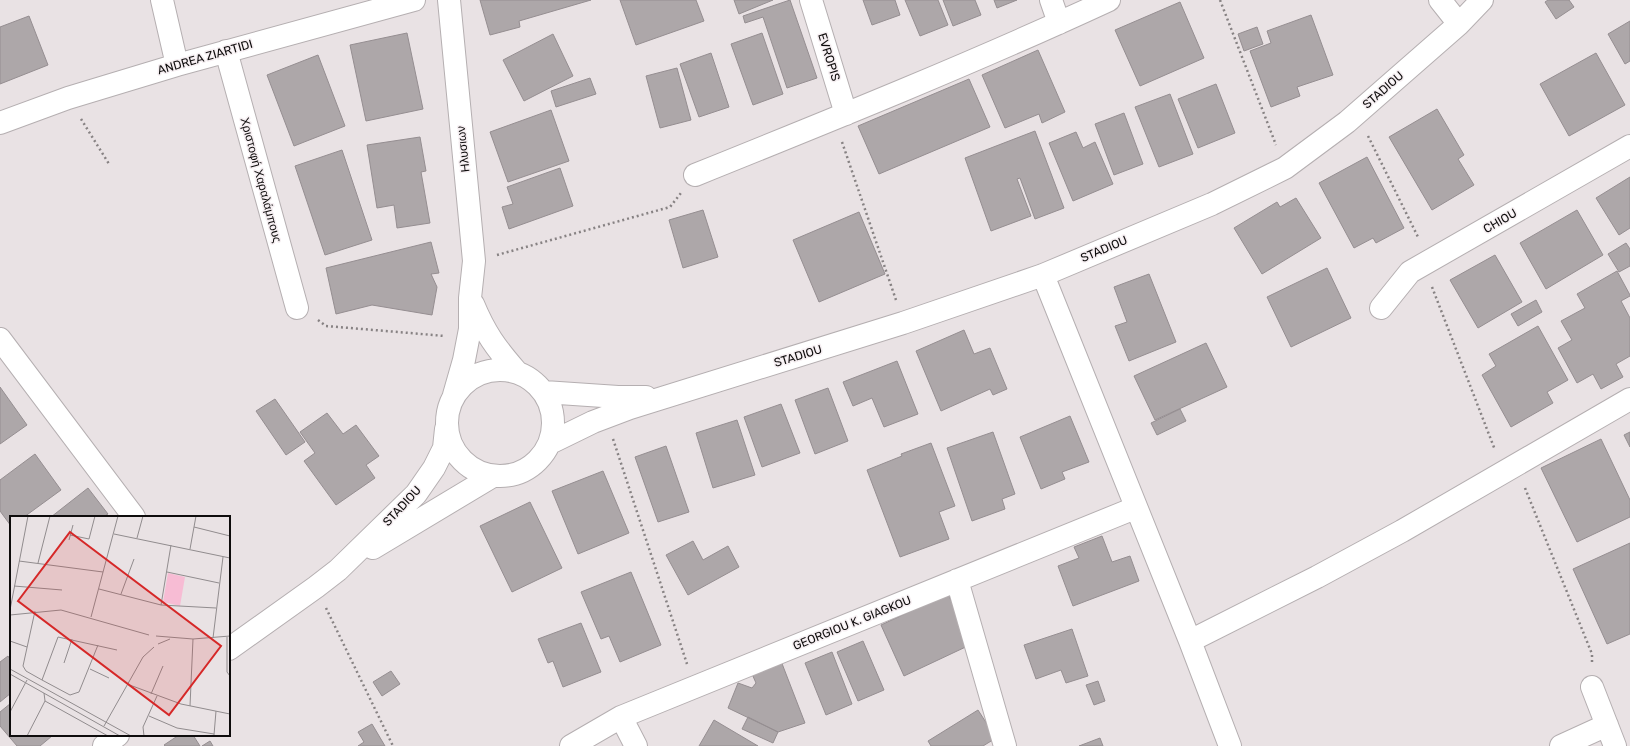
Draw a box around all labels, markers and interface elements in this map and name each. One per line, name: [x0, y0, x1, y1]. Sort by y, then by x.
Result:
street label: EVROPIS: [815, 31, 843, 83]
street label: ANDREA ZIARTIDI: [156, 37, 254, 77]
street label: STADIOU: [1360, 68, 1406, 112]
street label: Χριστοφή Χαραλάμπους: [238, 116, 285, 244]
street label: Ηλυσιων: [454, 125, 472, 173]
street label: CHIOU: [1481, 206, 1519, 236]
street label: STADIOU: [1078, 233, 1130, 265]
street label: STADIOU: [772, 342, 824, 370]
street label: STADIOU: [380, 483, 424, 529]
inset map: [10, 516, 230, 736]
street label: GEORGIOU K. GIAGKOU: [791, 593, 913, 653]

